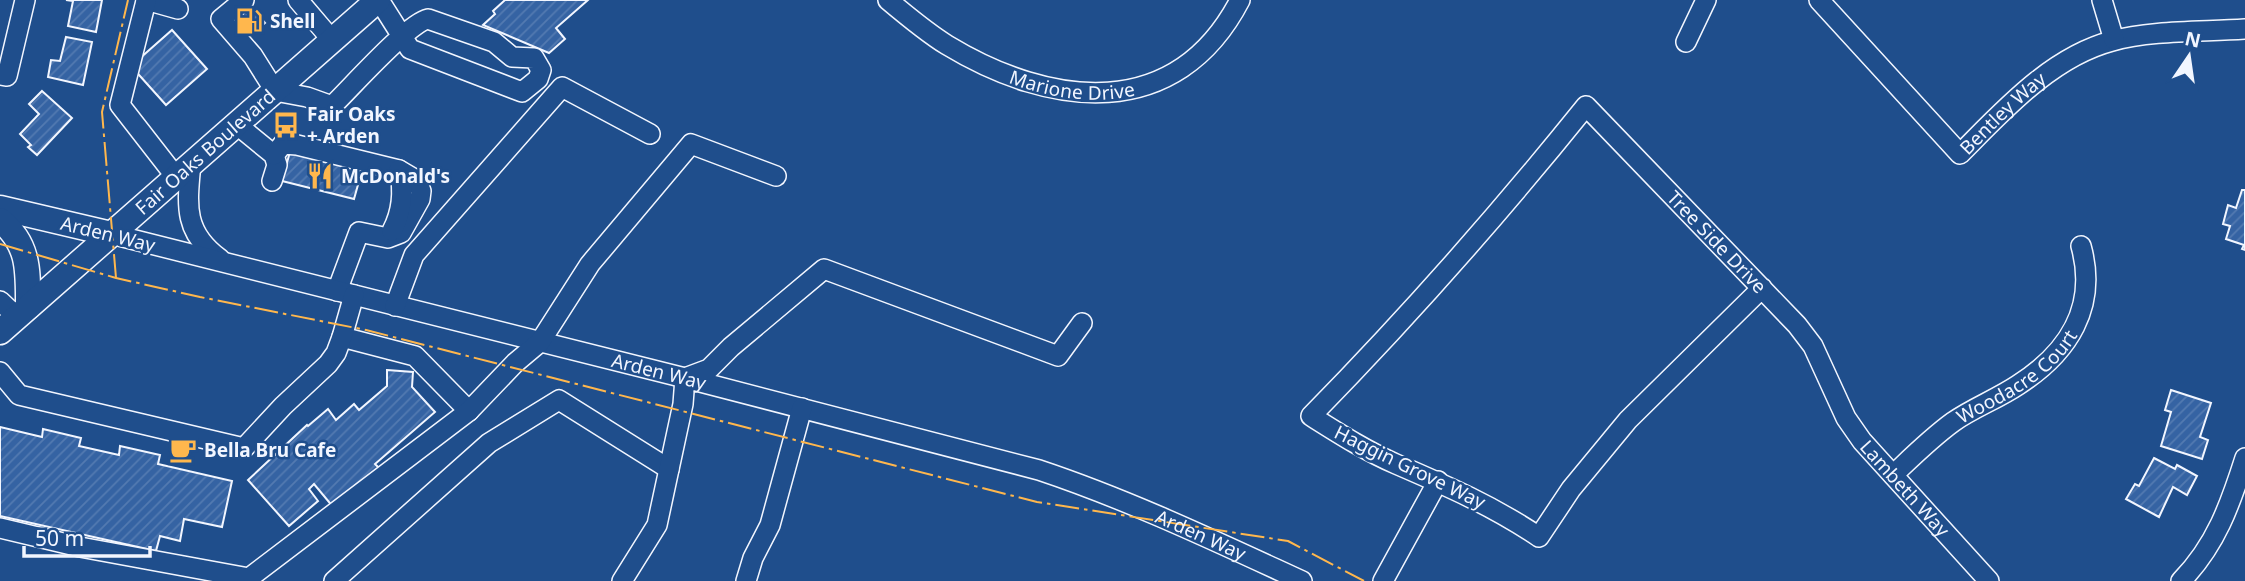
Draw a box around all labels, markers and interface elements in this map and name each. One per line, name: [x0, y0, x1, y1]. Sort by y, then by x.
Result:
fuel station icon: Shell: [234, 6, 264, 36]
place label: Shell: [270, 8, 316, 34]
north arrow: [2154, 21, 2224, 91]
text: N: [2182, 25, 2203, 54]
street label: Marione Drive: [1006, 64, 1137, 106]
street label: Bentley Way: [1954, 66, 2051, 160]
street label: Fair Oaks Boulevard: [130, 83, 281, 220]
place label: Fair Oaks + Arden: [307, 101, 396, 149]
bus stop icon: Fair Oaks + Arden: [271, 110, 301, 140]
restaurant icon: McDonald's: [305, 161, 335, 191]
place label: McDonald's: [341, 163, 450, 189]
street label: Tree Side Drive: [1661, 185, 1772, 299]
street label: Arden Way: [58, 210, 158, 258]
street label: Woodacre Court: [1952, 325, 2083, 430]
street label: Arden Way: [609, 347, 709, 396]
street label: Haggin Grove Way: [1330, 419, 1490, 515]
street label: Lambeth Way: [1854, 434, 1956, 542]
cafe icon: Bella Bru Cafe: [168, 435, 198, 465]
place label: Bella Bru Cafe: [204, 437, 336, 463]
street label: Arden Way: [1152, 503, 1251, 567]
scale bar: [24, 514, 150, 558]
text: 50 m: [35, 524, 84, 552]

